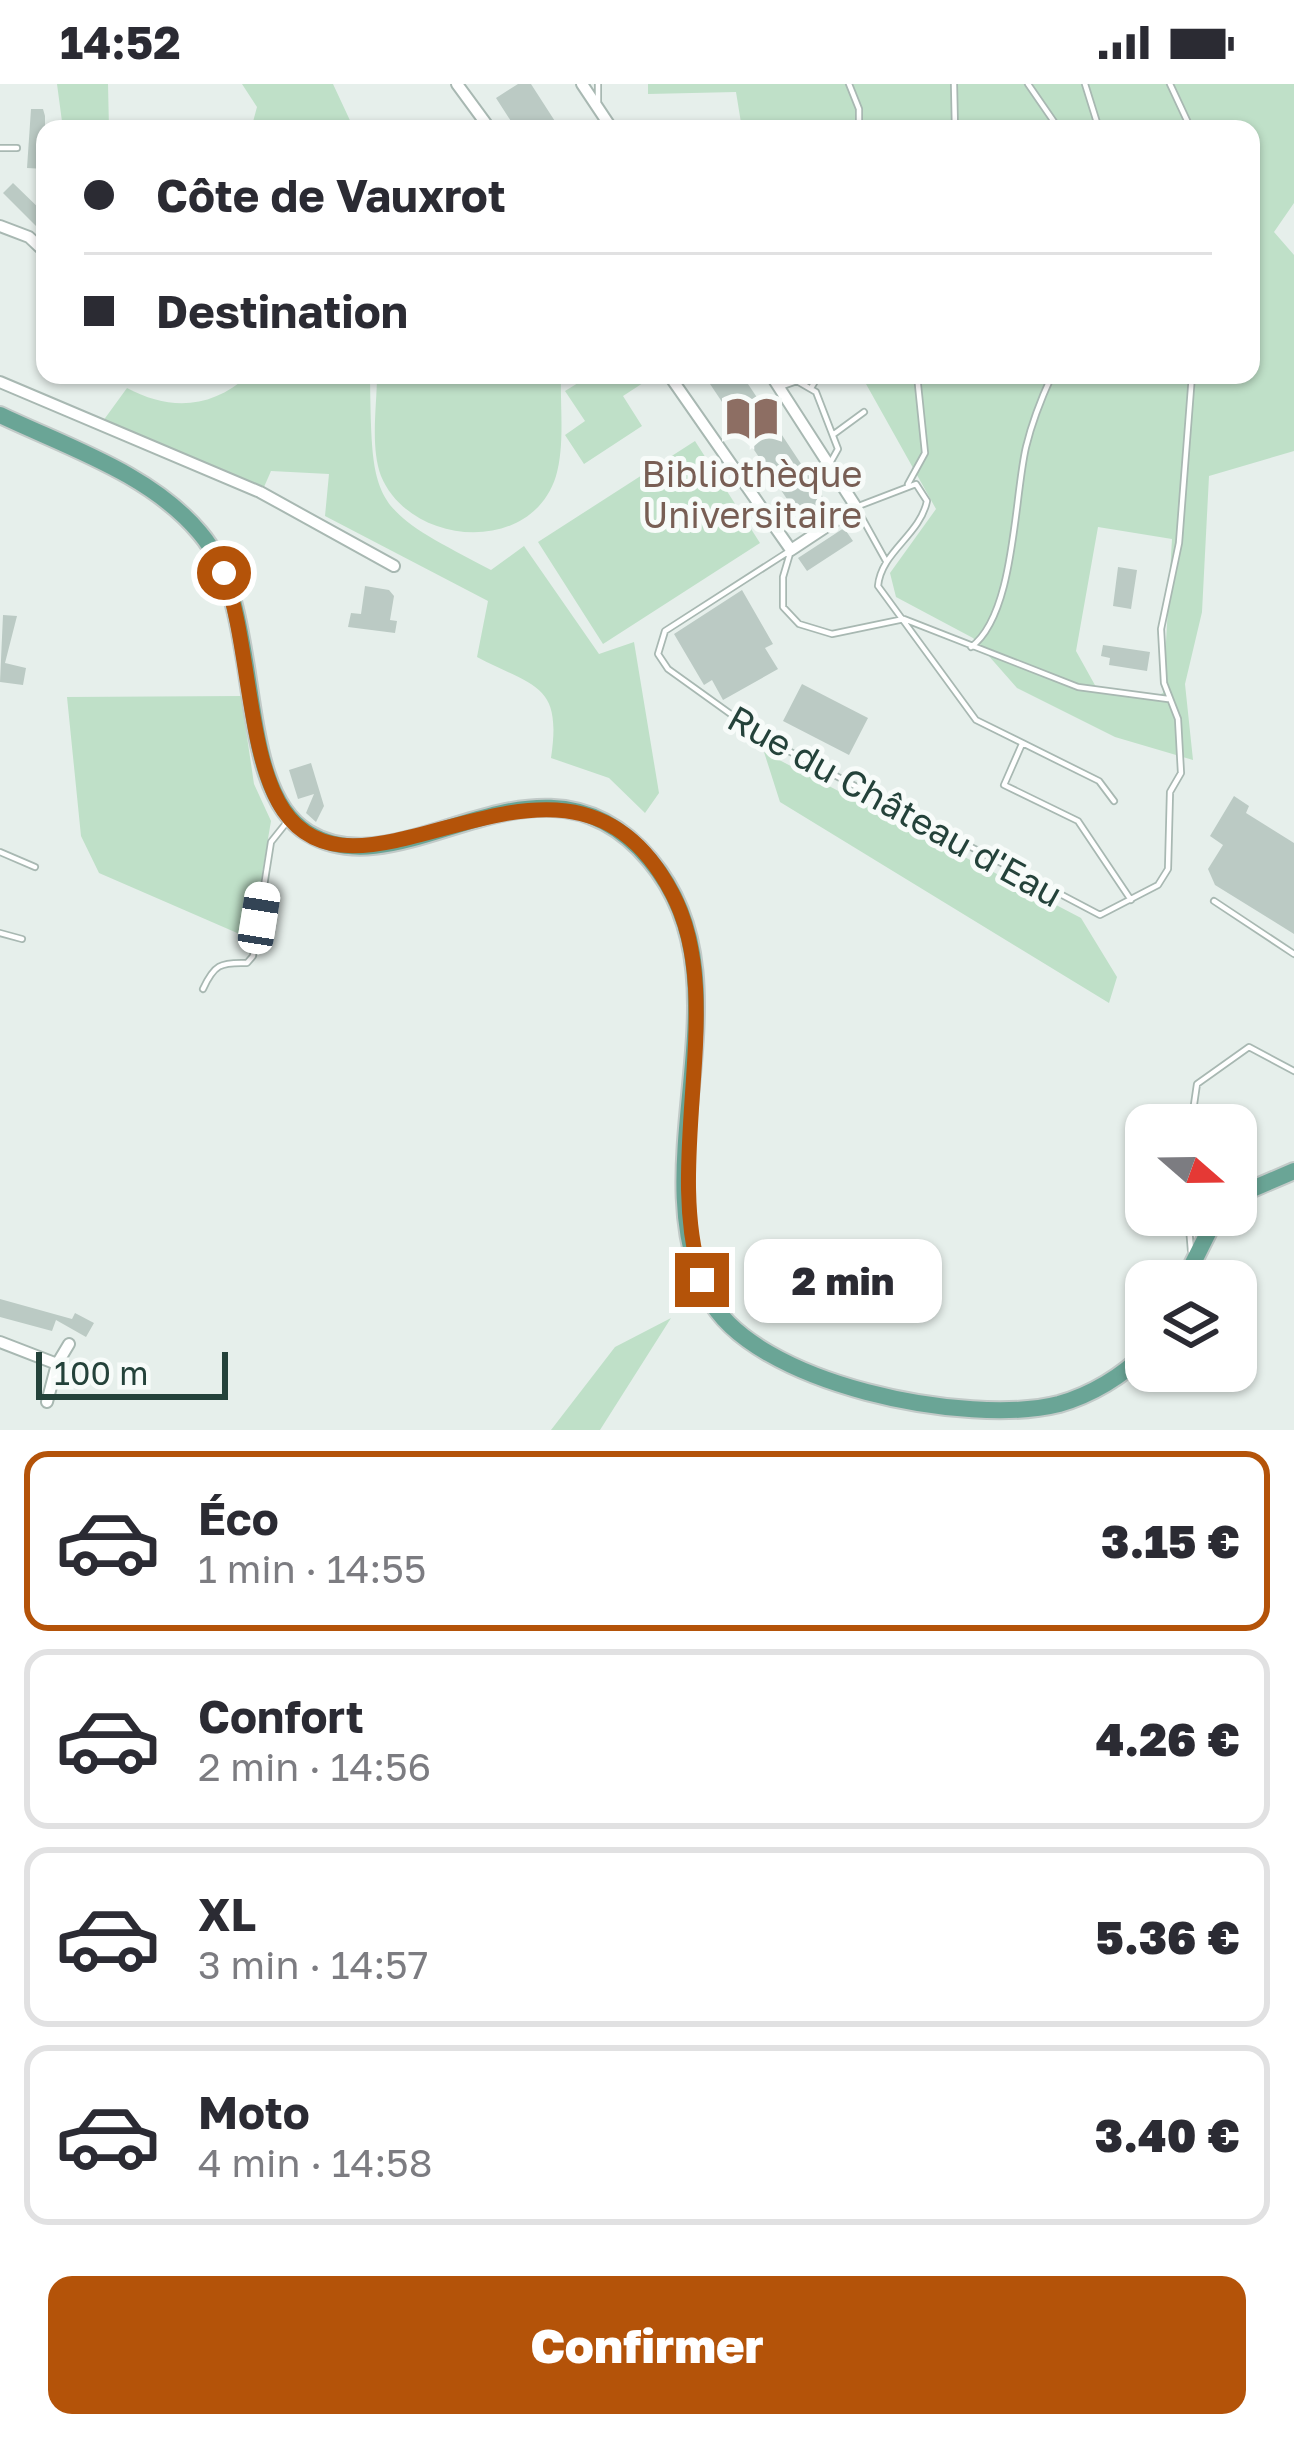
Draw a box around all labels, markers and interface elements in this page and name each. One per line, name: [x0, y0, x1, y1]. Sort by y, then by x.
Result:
text: 14:52: [60, 15, 181, 69]
text: Côte de Vauxrot: [156, 168, 506, 222]
text: Destination: [156, 284, 408, 338]
library icon: Bibliothèque Universitaire: [723, 389, 781, 447]
place label: Bibliothèque Universitaire: [642, 452, 862, 536]
route start: [197, 546, 251, 600]
street label: Rue du Château d'Eau: [721, 696, 1070, 915]
car: [236, 880, 282, 956]
north arrow: [1125, 1104, 1257, 1236]
map controls: [1125, 1104, 1257, 1392]
callout: 2 min: [744, 1238, 942, 1322]
route end: [675, 1253, 729, 1307]
text: 2 min: [792, 1257, 894, 1304]
button: layers: [1125, 1260, 1257, 1392]
scale bar: [36, 1346, 228, 1399]
text: 100 m: [54, 1353, 148, 1392]
icon: car: [54, 1487, 162, 1595]
text: Éco: [198, 1491, 279, 1545]
text: 3.15 €: [1101, 1514, 1240, 1568]
text: 1 min · 14:55: [198, 1545, 426, 1592]
icon: car: [54, 1685, 162, 1793]
text: Confort: [198, 1689, 364, 1743]
text: 4.26 €: [1096, 1712, 1240, 1766]
text: 2 min · 14:56: [198, 1743, 431, 1790]
icon: car: [54, 1883, 162, 1991]
text: XL: [198, 1887, 256, 1941]
text: 5.36 €: [1096, 1910, 1240, 1964]
text: 3 min · 14:57: [198, 1941, 428, 1988]
icon: car: [54, 2081, 162, 2189]
text: Moto: [198, 2085, 310, 2139]
text: 3.40 €: [1095, 2108, 1240, 2162]
text: 4 min · 14:58: [198, 2139, 433, 2186]
button: Confirmer: [48, 2276, 1246, 2414]

